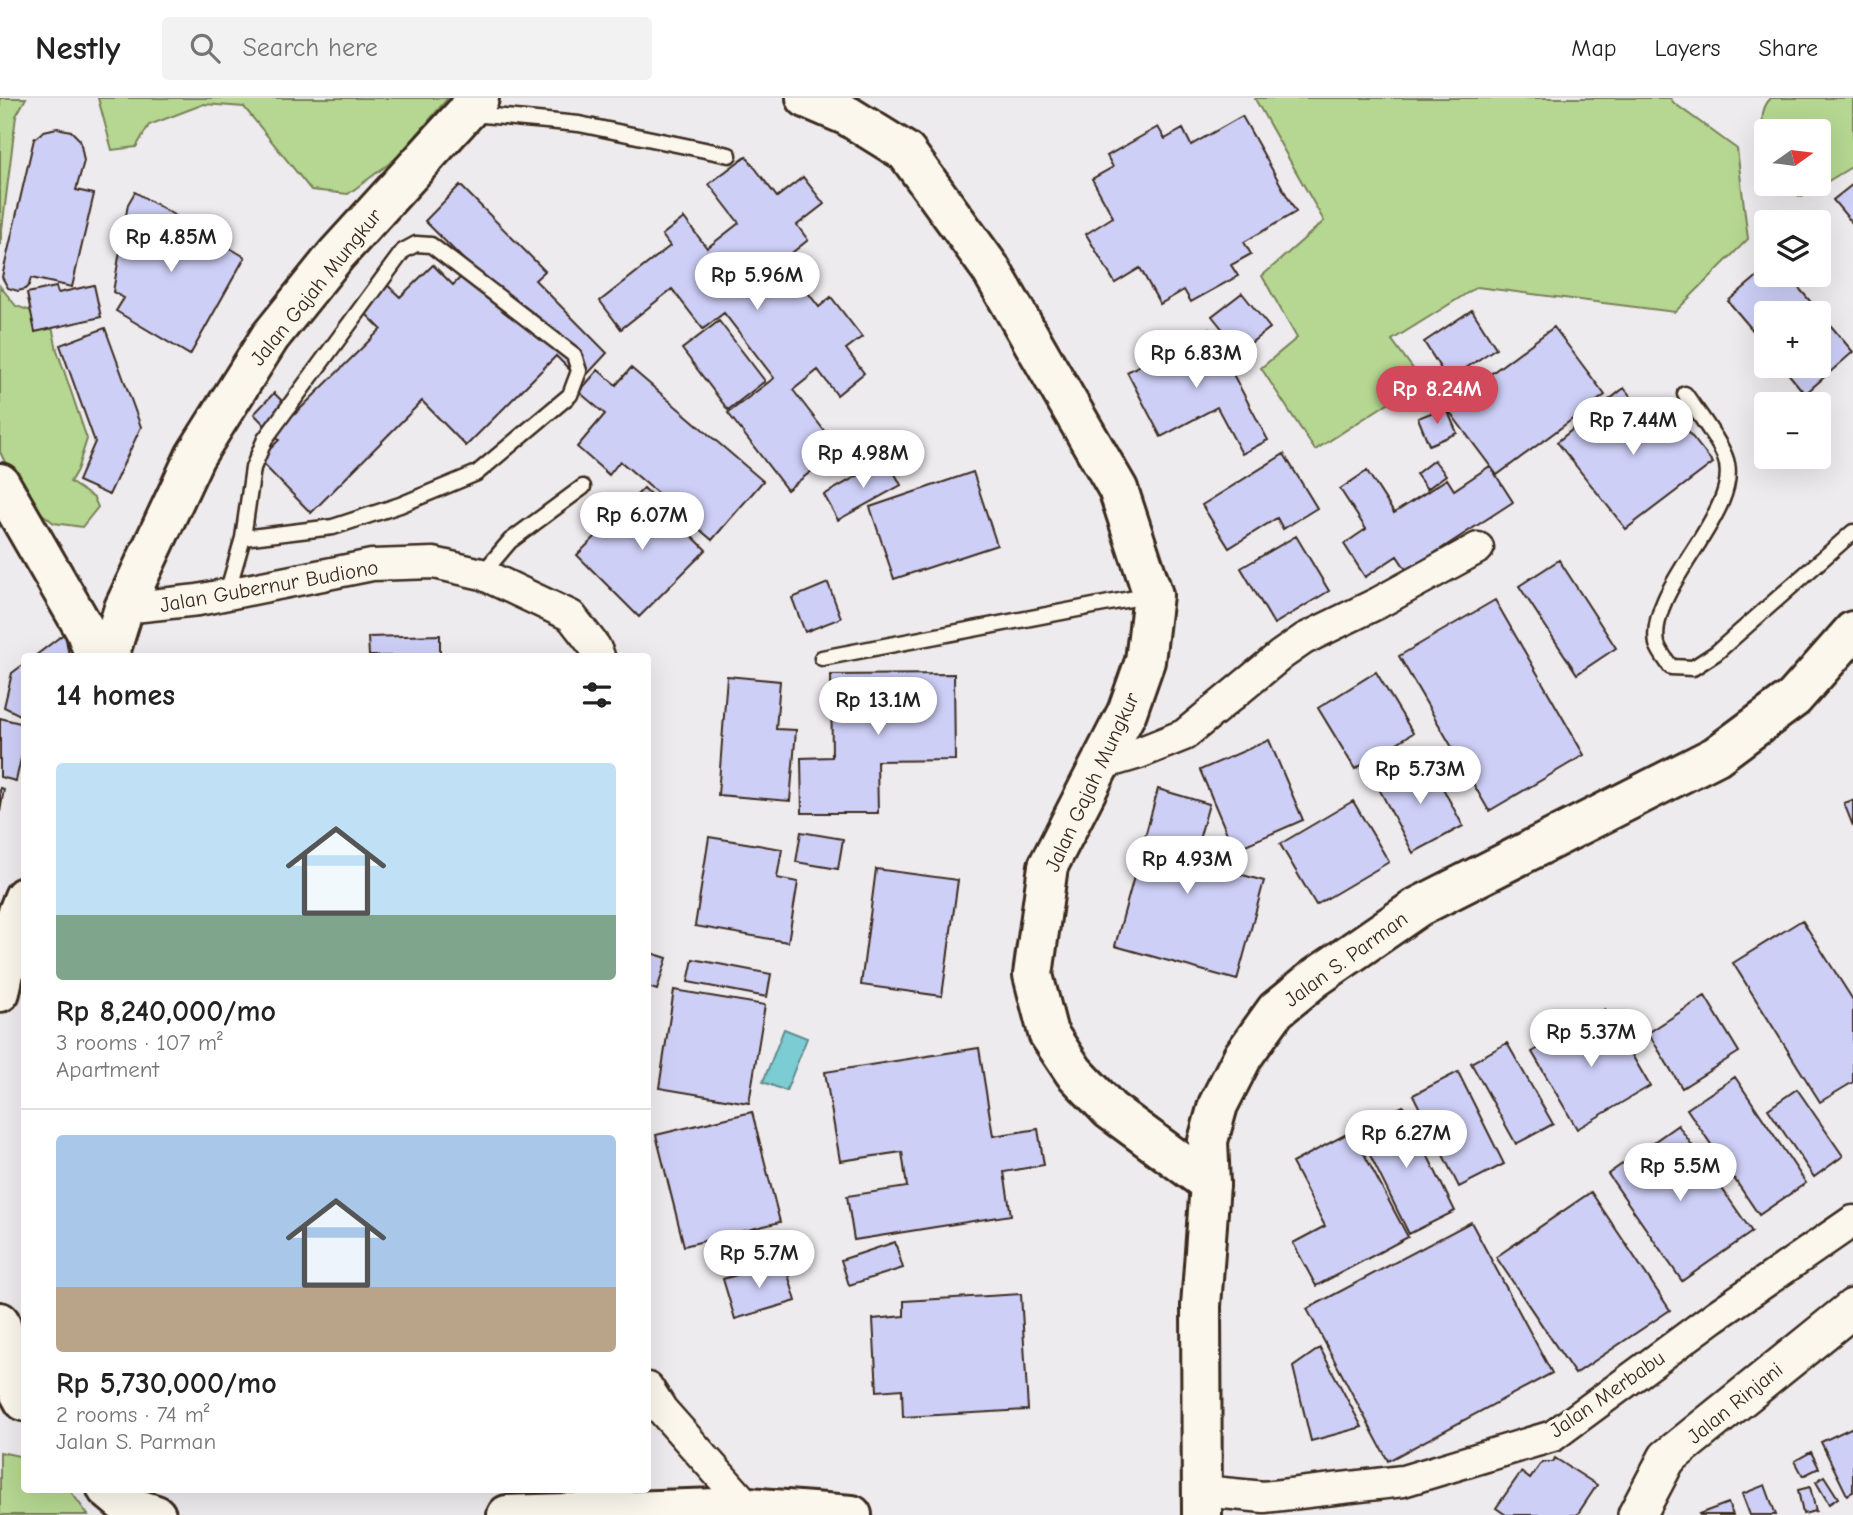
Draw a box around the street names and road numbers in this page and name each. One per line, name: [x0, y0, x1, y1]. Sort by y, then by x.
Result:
street label: Jalan Gajah Mungkur: [245, 203, 387, 370]
street label: Jalan Gubernur Budiono: [158, 555, 380, 617]
street label: Jalan Gajah Mungkur: [1040, 688, 1144, 875]
street label: Jalan S. Parman: [1280, 906, 1412, 1012]
street label: Jalan Merbabu: [1545, 1345, 1669, 1443]
street label: Jalan Rinjani: [1683, 1357, 1787, 1449]

